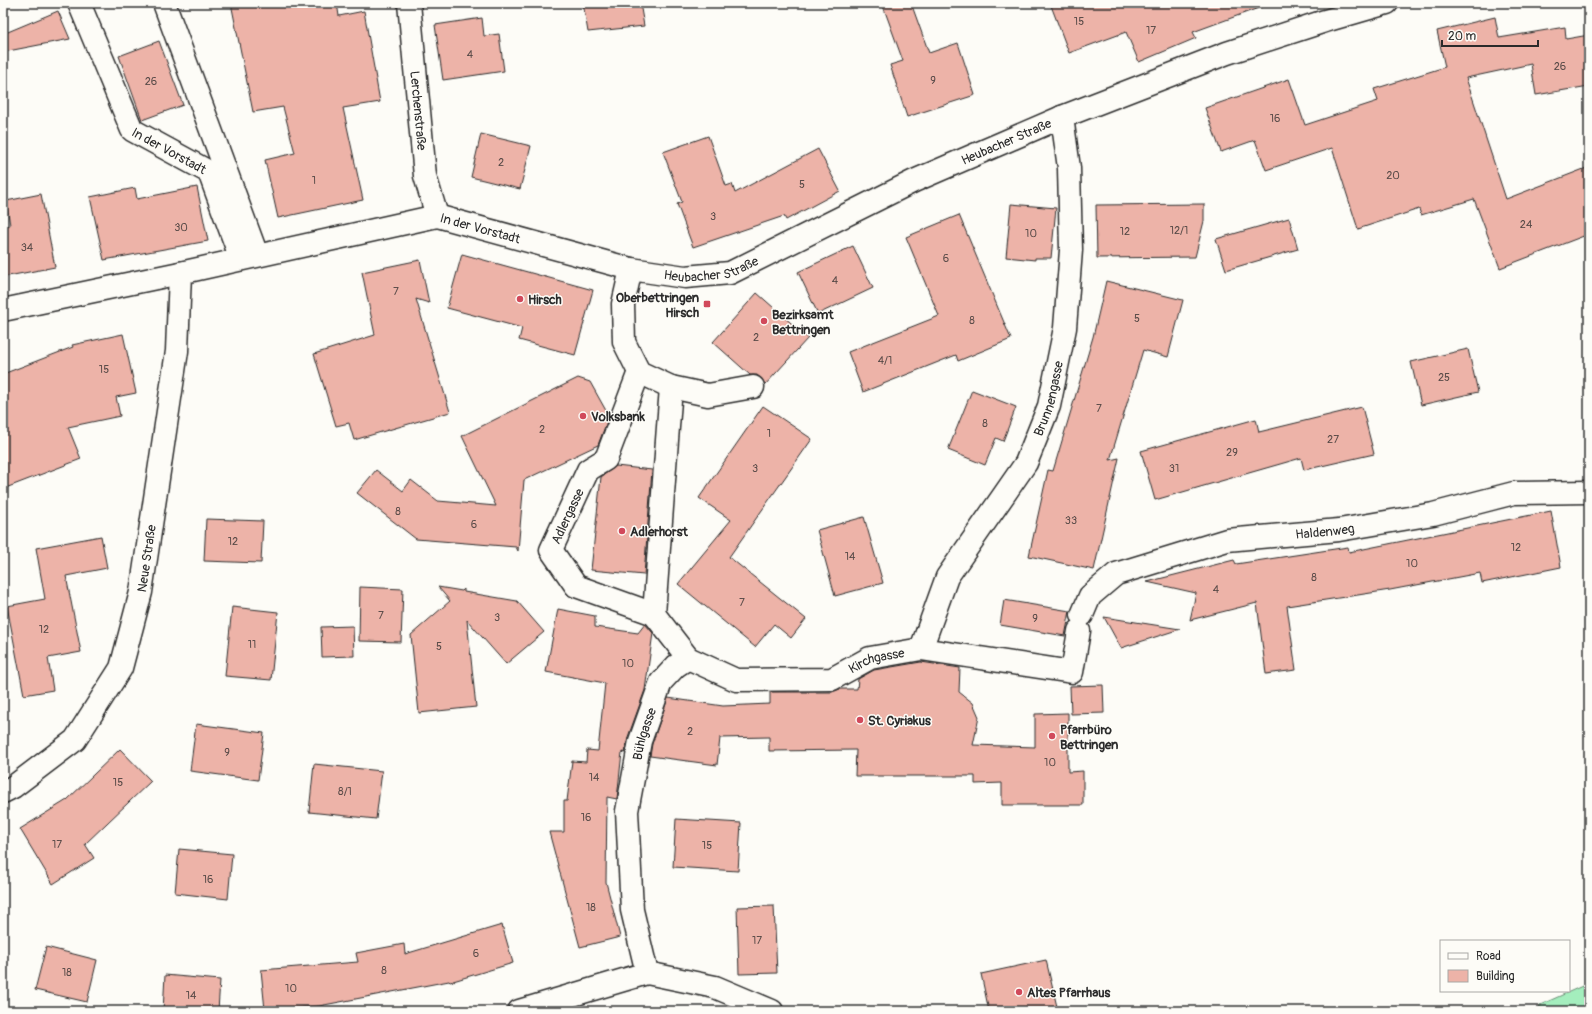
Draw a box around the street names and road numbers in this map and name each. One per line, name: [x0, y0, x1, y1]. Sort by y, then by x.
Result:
street label: Lerchenstraße: [406, 70, 430, 152]
street label: Heubacher Straße: [959, 115, 1055, 169]
street label: In der Vorstadt: [129, 124, 209, 178]
street label: In der Vorstadt: [438, 210, 523, 248]
street label: Heubacher Straße: [663, 253, 762, 286]
street label: Brunnengasse: [1031, 359, 1067, 439]
street label: Adlergasse: [548, 486, 588, 547]
street label: Haldenweg: [1295, 520, 1356, 543]
street label: Neue Straße: [134, 523, 160, 593]
street label: Kirchgasse: [846, 645, 906, 677]
street label: Bühlgasse: [630, 705, 660, 761]

